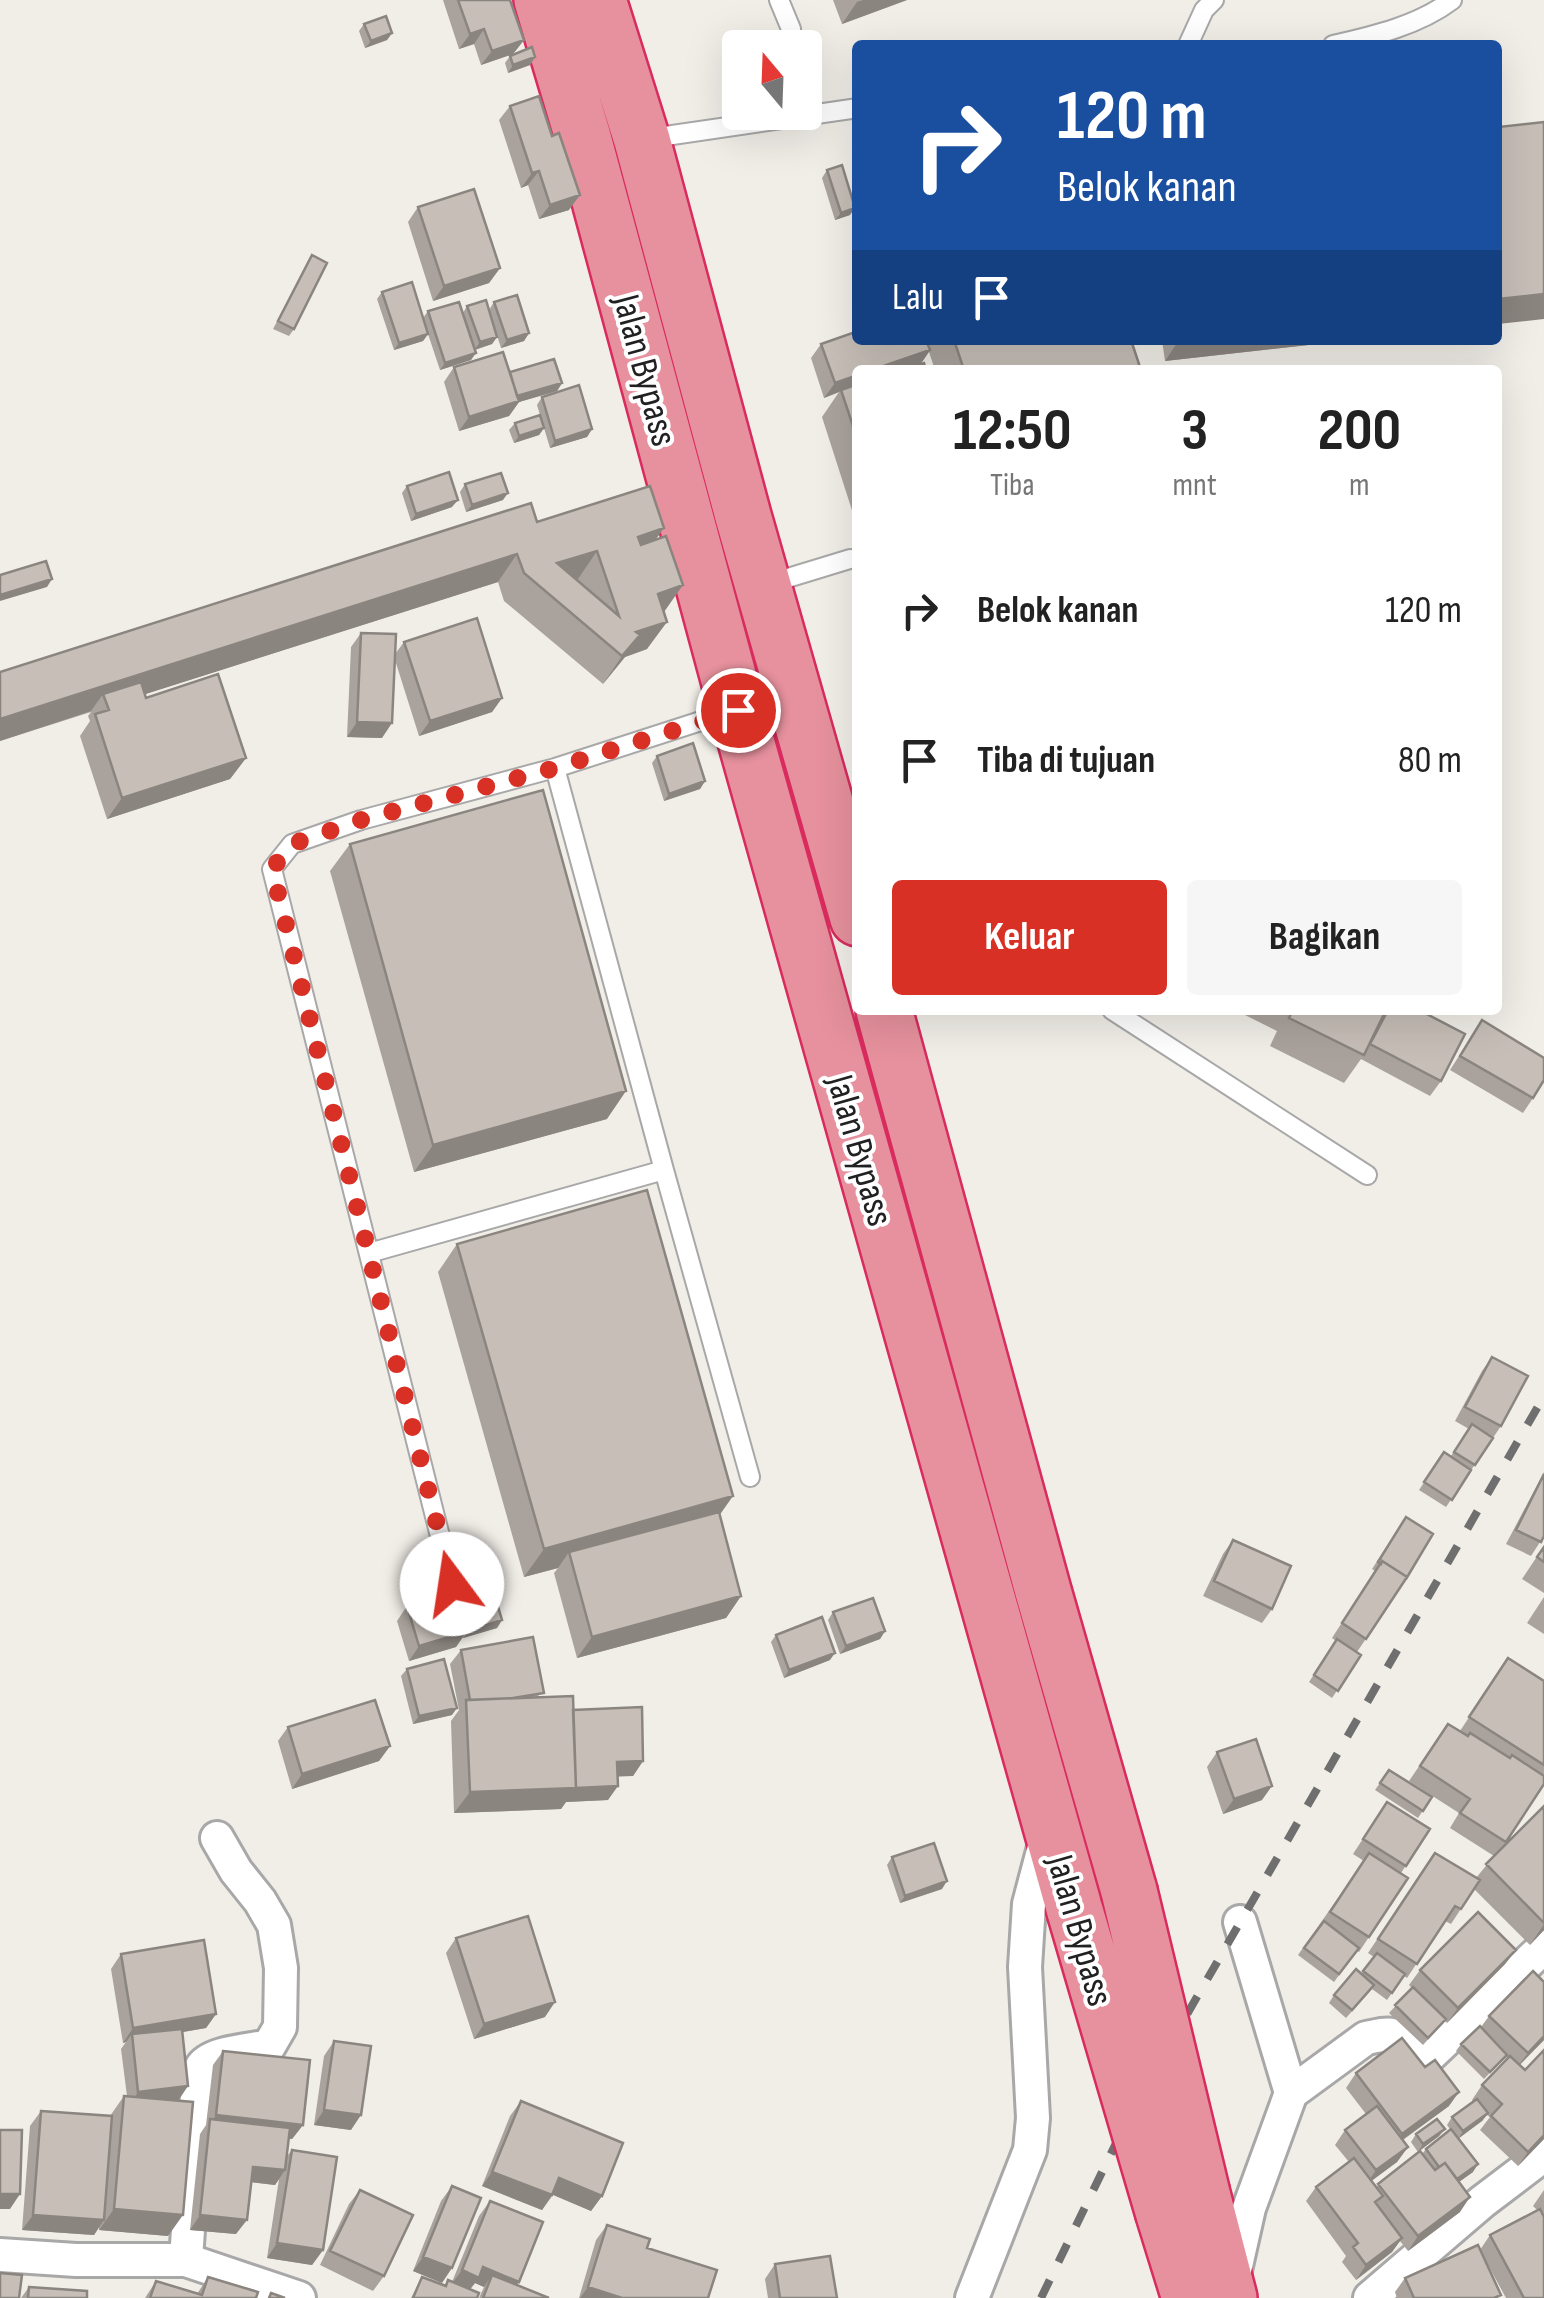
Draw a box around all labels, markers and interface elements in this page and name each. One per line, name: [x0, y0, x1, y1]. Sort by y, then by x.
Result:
north arrow: [722, 30, 822, 130]
map controls: [722, 30, 822, 130]
text: 120 m: [1057, 75, 1207, 159]
icon: right: [892, 80, 1022, 210]
text: Belok kanan: [1057, 160, 1237, 215]
icon: arrive: [964, 270, 1019, 325]
text: Lalu: [892, 275, 944, 320]
street label: Jalan Bypass: [603, 289, 686, 451]
text: 12:50: [953, 395, 1072, 467]
text: 3: [1181, 395, 1208, 467]
text: 200: [1318, 395, 1401, 467]
text: Tiba: [990, 466, 1035, 505]
text: mnt: [1173, 466, 1217, 505]
text: m: [1349, 466, 1370, 505]
icon: right: [892, 583, 947, 638]
text: Belok kanan: [977, 588, 1138, 633]
text: 120 m: [1385, 588, 1462, 633]
pin: [696, 668, 781, 753]
icon: arrive: [711, 683, 766, 738]
icon: arrive: [892, 733, 947, 788]
text: Tiba di tujuan: [977, 738, 1155, 783]
text: 80 m: [1398, 738, 1462, 783]
button: Keluar: [892, 880, 1167, 995]
button: Bagikan: [1187, 880, 1462, 995]
street label: Jalan Bypass: [816, 1069, 903, 1231]
position arrow: [400, 1532, 504, 1636]
street label: Jalan Bypass: [1036, 1849, 1123, 2011]

